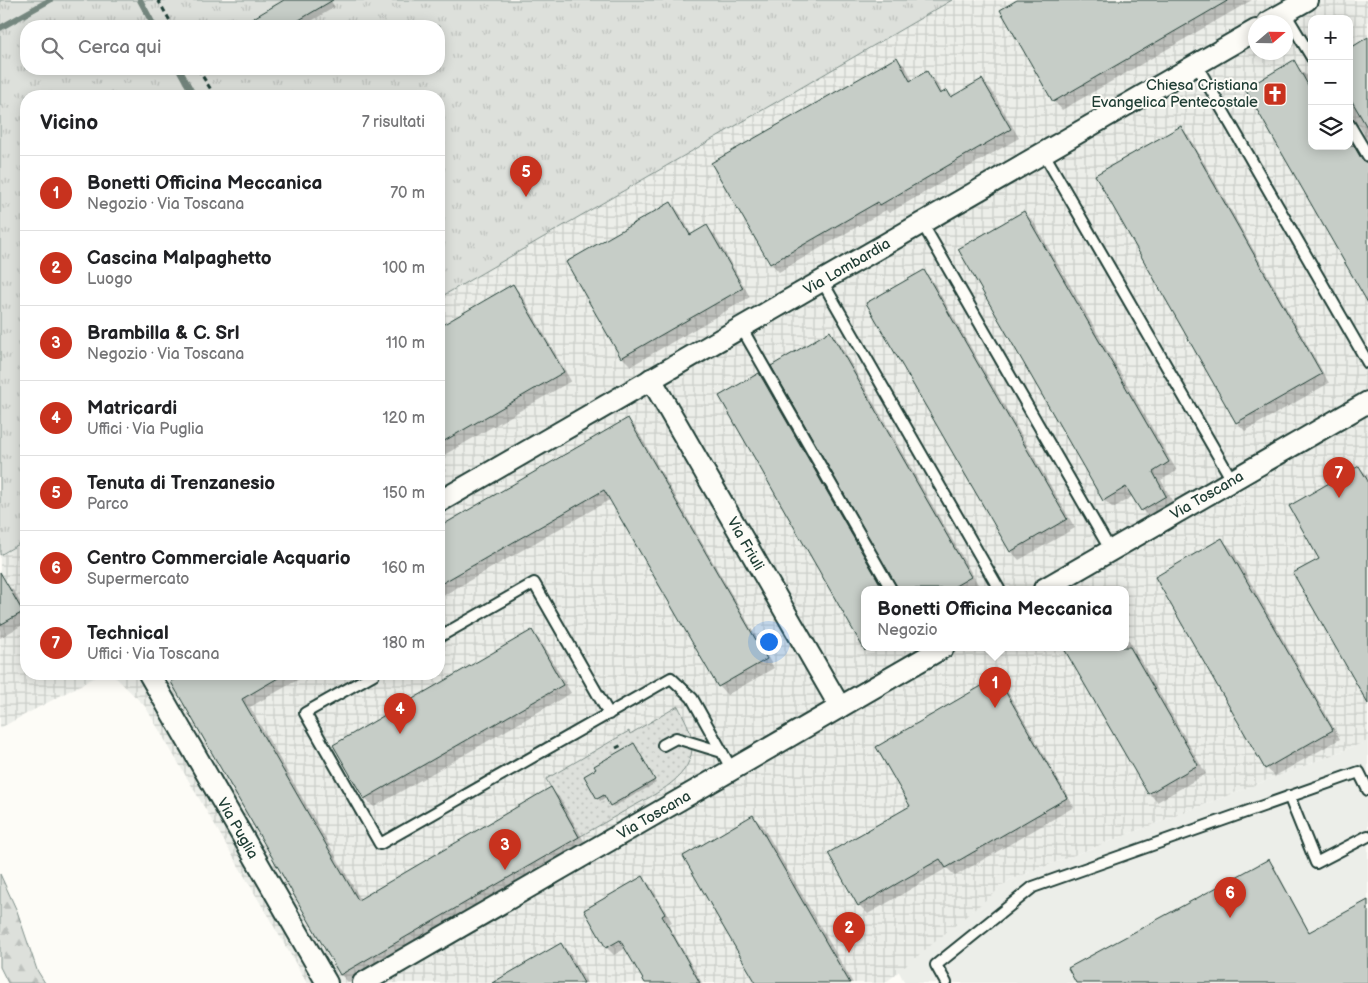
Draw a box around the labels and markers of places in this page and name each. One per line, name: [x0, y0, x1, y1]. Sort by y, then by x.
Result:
place label: Chiesa Cristiana Evangelica Pentecostale: [1091, 76, 1258, 112]
church icon: Chiesa Cristiana Evangelica Pentecostale: [1262, 81, 1288, 107]
pin: 5: [510, 156, 542, 197]
pin: 7: [1323, 457, 1355, 498]
pin: 1: [979, 667, 1011, 708]
pin: 4: [384, 693, 416, 734]
pin: 3: [489, 829, 521, 870]
pin: 6: [1214, 877, 1246, 918]
pin: 2: [833, 912, 865, 953]

